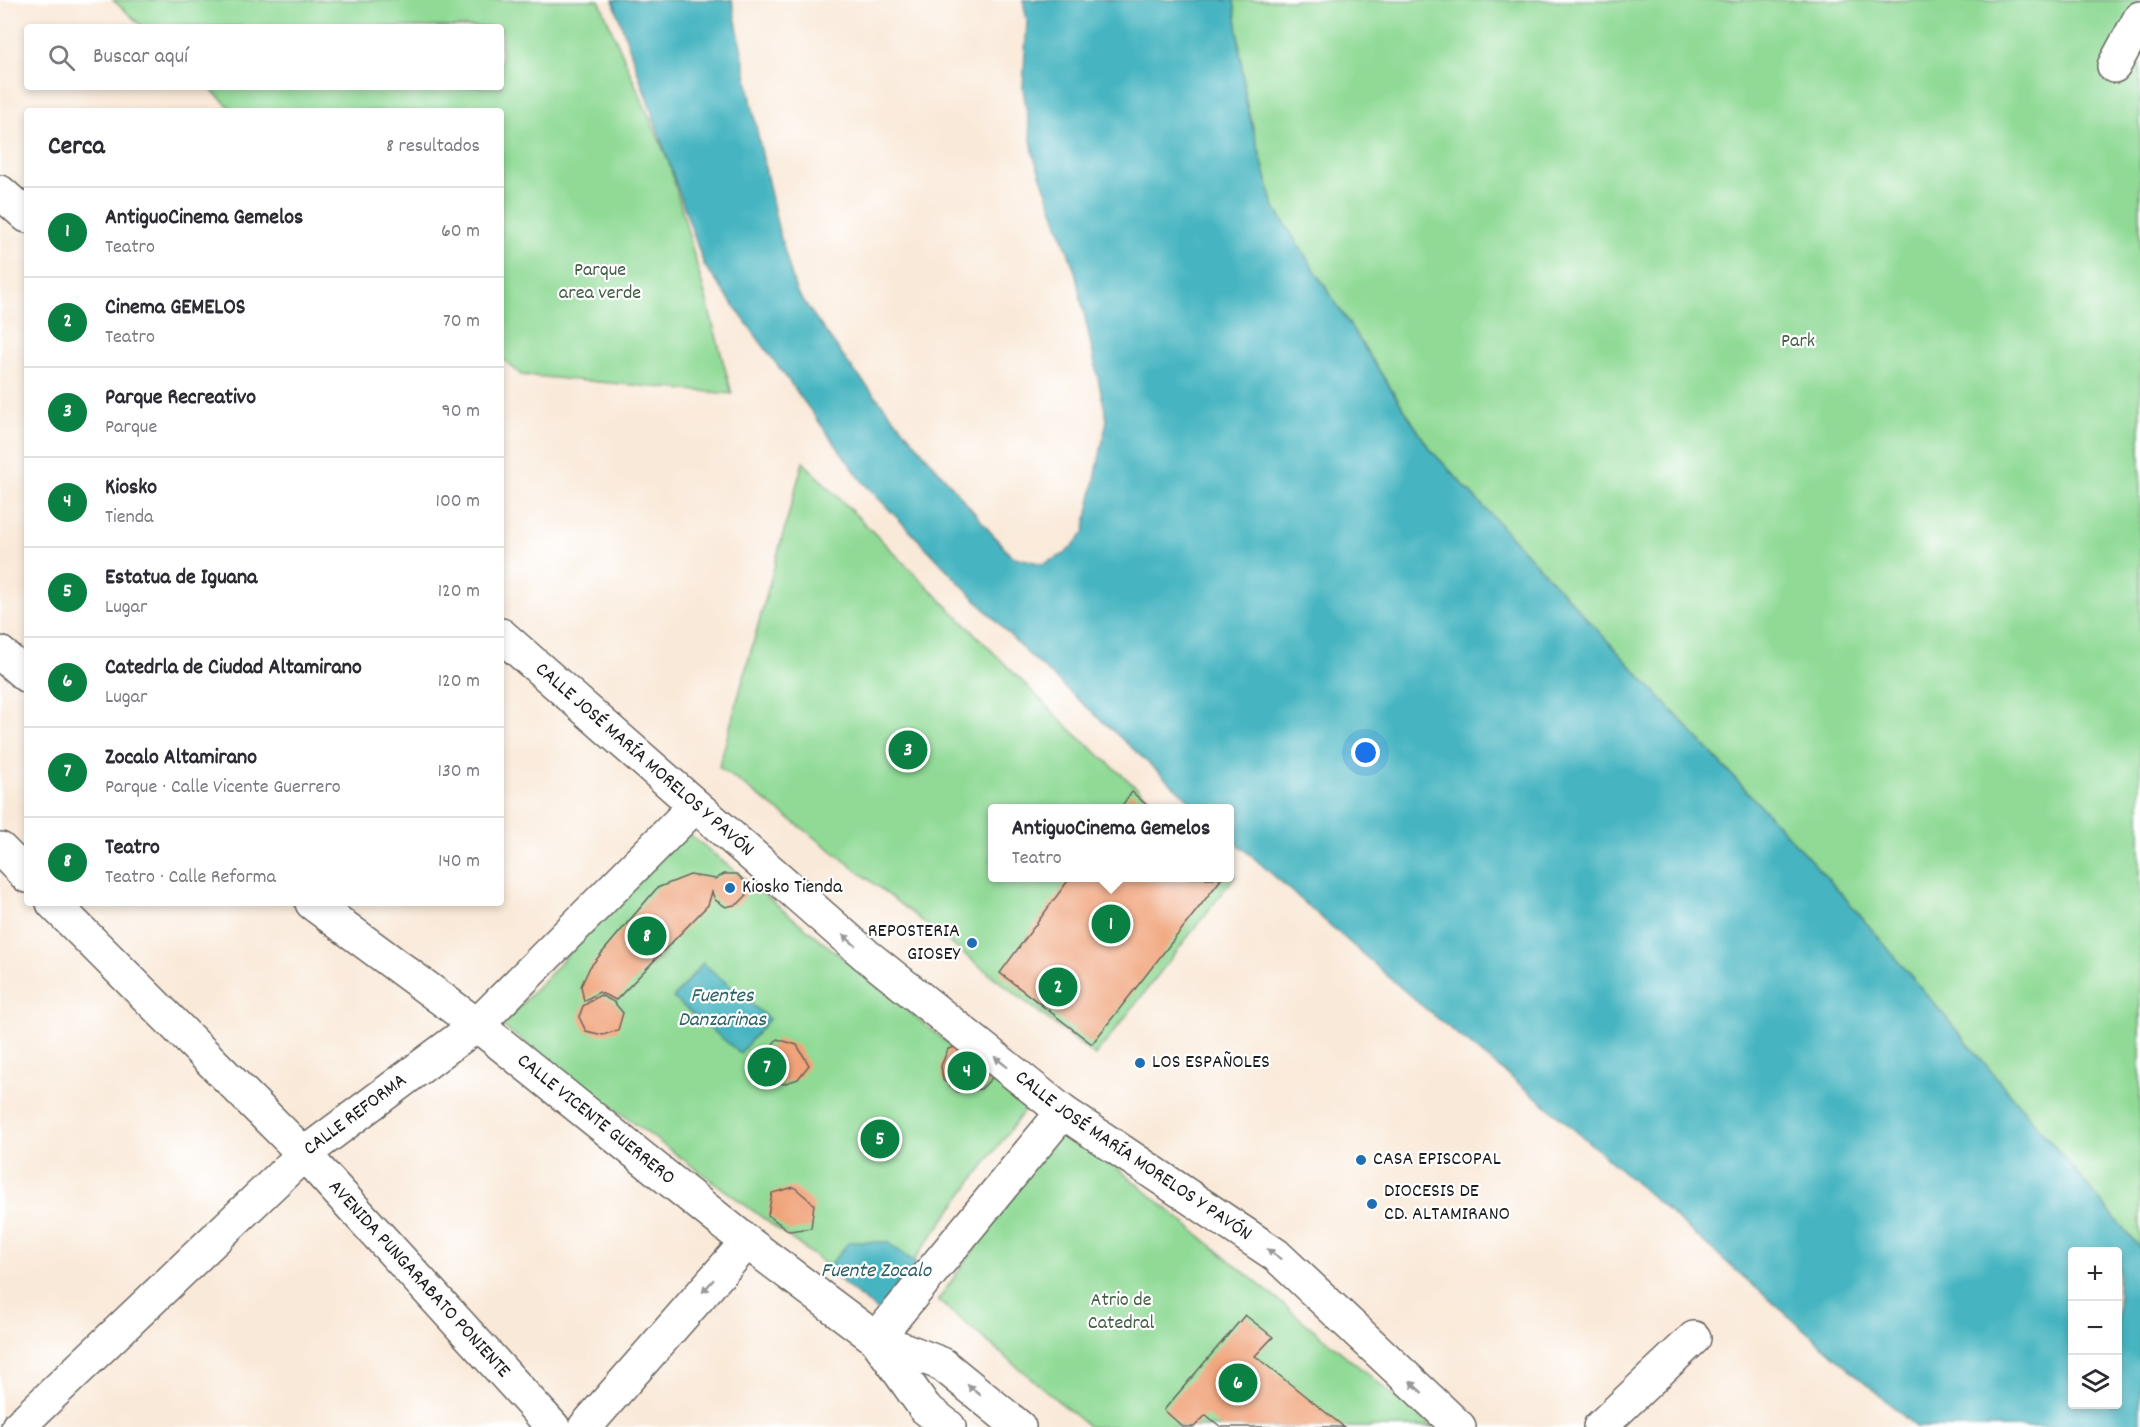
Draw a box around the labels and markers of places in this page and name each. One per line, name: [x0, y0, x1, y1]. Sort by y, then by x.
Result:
pin: 3: [888, 728, 928, 772]
place label: Kiosko Tienda: [742, 874, 843, 902]
marker: Kiosko Tienda: [723, 881, 737, 895]
pin: 1: [1092, 902, 1130, 946]
pin: 8: [628, 914, 666, 958]
place label: REPOSTERIA GIOSEY: [868, 918, 961, 969]
marker: REPOSTERIA GIOSEY: [965, 936, 979, 950]
pin: 2: [1038, 964, 1078, 1010]
pin: 7: [748, 1044, 786, 1090]
pin: 4: [948, 1048, 986, 1094]
place label: LOS ESPAÑOLES: [1152, 1049, 1270, 1077]
marker: LOS ESPAÑOLES: [1133, 1056, 1147, 1070]
pin: 5: [860, 1116, 900, 1162]
place label: CASA EPISCOPAL: [1373, 1146, 1501, 1174]
marker: CASA EPISCOPAL: [1354, 1153, 1368, 1167]
place label: DIOCESIS DE CD. ALTAMIRANO: [1384, 1178, 1510, 1229]
marker: DIOCESIS DE CD. ALTAMIRANO: [1365, 1197, 1379, 1211]
pin: 6: [1218, 1360, 1258, 1406]

